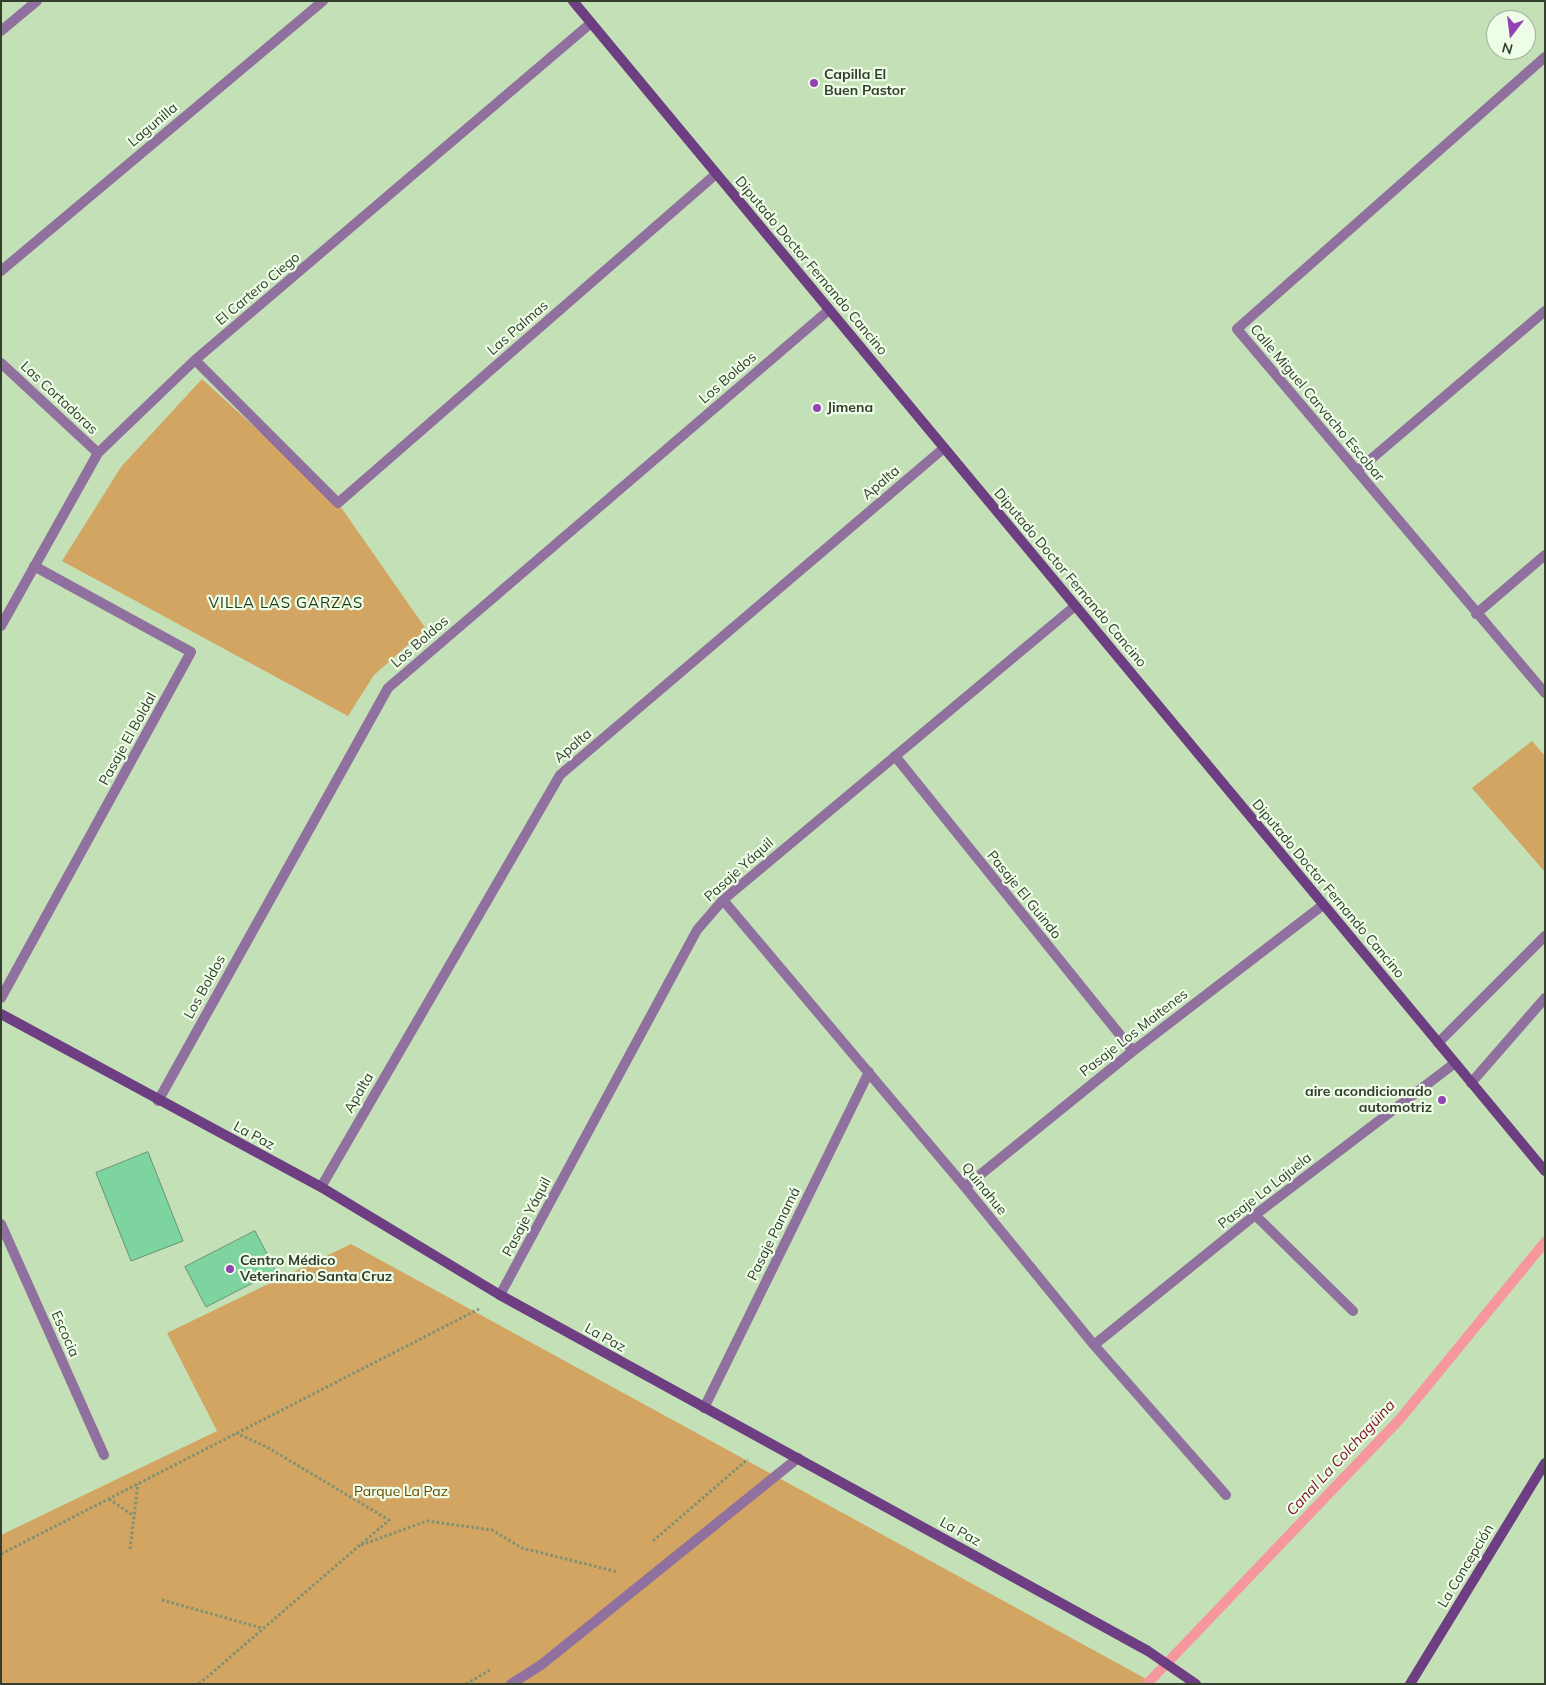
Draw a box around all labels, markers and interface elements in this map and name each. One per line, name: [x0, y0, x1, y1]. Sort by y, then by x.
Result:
north arrow: [1486, 10, 1536, 60]
text: N: [1500, 38, 1515, 59]
place label: Capilla El Buen Pastor: [824, 67, 906, 100]
marker: Capilla El Buen Pastor: [808, 77, 820, 89]
street label: Lagunilla: [125, 100, 181, 150]
street label: Diputado Doctor Fernando Cancino: [731, 173, 891, 359]
street label: El Cartero Ciego: [213, 249, 303, 329]
street label: Las Palmas: [484, 297, 552, 359]
street label: Calle Miguel Carvacho Escobar: [1246, 321, 1388, 485]
street label: Los Boldos: [696, 349, 760, 407]
street label: Las Cortadoras: [17, 358, 101, 438]
place label: Jimena: [827, 400, 873, 416]
marker: Jimena: [811, 402, 823, 414]
street label: Apalta: [859, 463, 903, 503]
street label: Diputado Doctor Fernando Cancino: [990, 485, 1150, 671]
district label: VILLA LAS GARZAS: [207, 594, 365, 612]
street label: Los Boldos: [388, 613, 452, 671]
street label: Pasaje El Boldal: [96, 690, 160, 788]
street label: Apalta: [551, 726, 595, 766]
street label: Diputado Doctor Fernando Cancino: [1248, 796, 1408, 982]
street label: Pasaje Yáquil: [701, 835, 777, 905]
street label: Pasaje El Guindo: [983, 848, 1065, 942]
street label: Los Boldos: [181, 952, 229, 1022]
street label: Pasaje Los Maitenes: [1077, 986, 1191, 1080]
street label: Apalta: [341, 1070, 377, 1116]
place label: aire acondicionado automotriz: [1305, 1084, 1432, 1116]
marker: aire acondicionado automotriz: [1436, 1094, 1448, 1106]
street label: La Paz: [231, 1118, 277, 1154]
street label: Pasaje La Lajuela: [1215, 1149, 1315, 1233]
street label: Quinahue: [958, 1159, 1010, 1219]
street label: Pasaje Yáquil: [499, 1175, 555, 1259]
street label: Pasaje Panamá: [744, 1185, 804, 1283]
place label: Centro Médico Veterinario Santa Cruz: [240, 1253, 392, 1285]
marker: Centro Médico Veterinario Santa Cruz: [224, 1263, 236, 1275]
street label: Escocia: [47, 1308, 83, 1360]
street label: La Paz: [582, 1320, 628, 1356]
water label: Canal La Colchagüina: [1283, 1396, 1399, 1520]
park label: Parque La Paz: [354, 1484, 448, 1500]
street label: La Paz: [937, 1514, 983, 1550]
street label: La Concepción: [1435, 1521, 1497, 1611]

